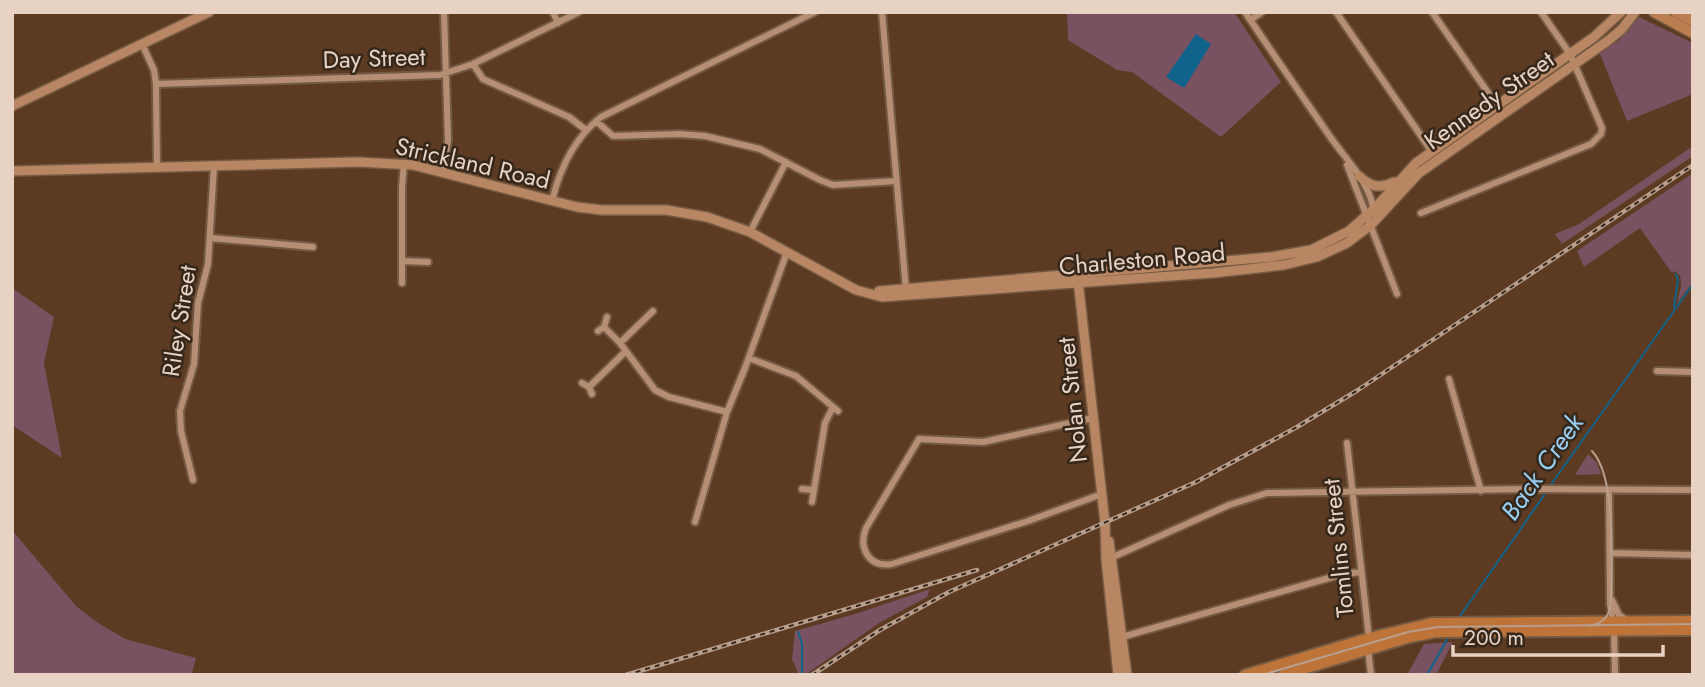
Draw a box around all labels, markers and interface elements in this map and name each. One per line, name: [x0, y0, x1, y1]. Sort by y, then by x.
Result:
street label: Day Street: [322, 39, 426, 77]
street label: Kennedy Street: [1417, 42, 1561, 158]
street label: Strickland Road: [392, 128, 554, 198]
street label: Charleston Road: [1057, 234, 1227, 284]
street label: Riley Street: [153, 263, 205, 379]
street label: Nolan Street: [1048, 335, 1096, 464]
water label: Back Creek: [1491, 405, 1594, 528]
street label: Tomlins Street: [1313, 477, 1363, 619]
scale bar: [1453, 614, 1663, 658]
text: 200 m: [1464, 623, 1524, 653]

